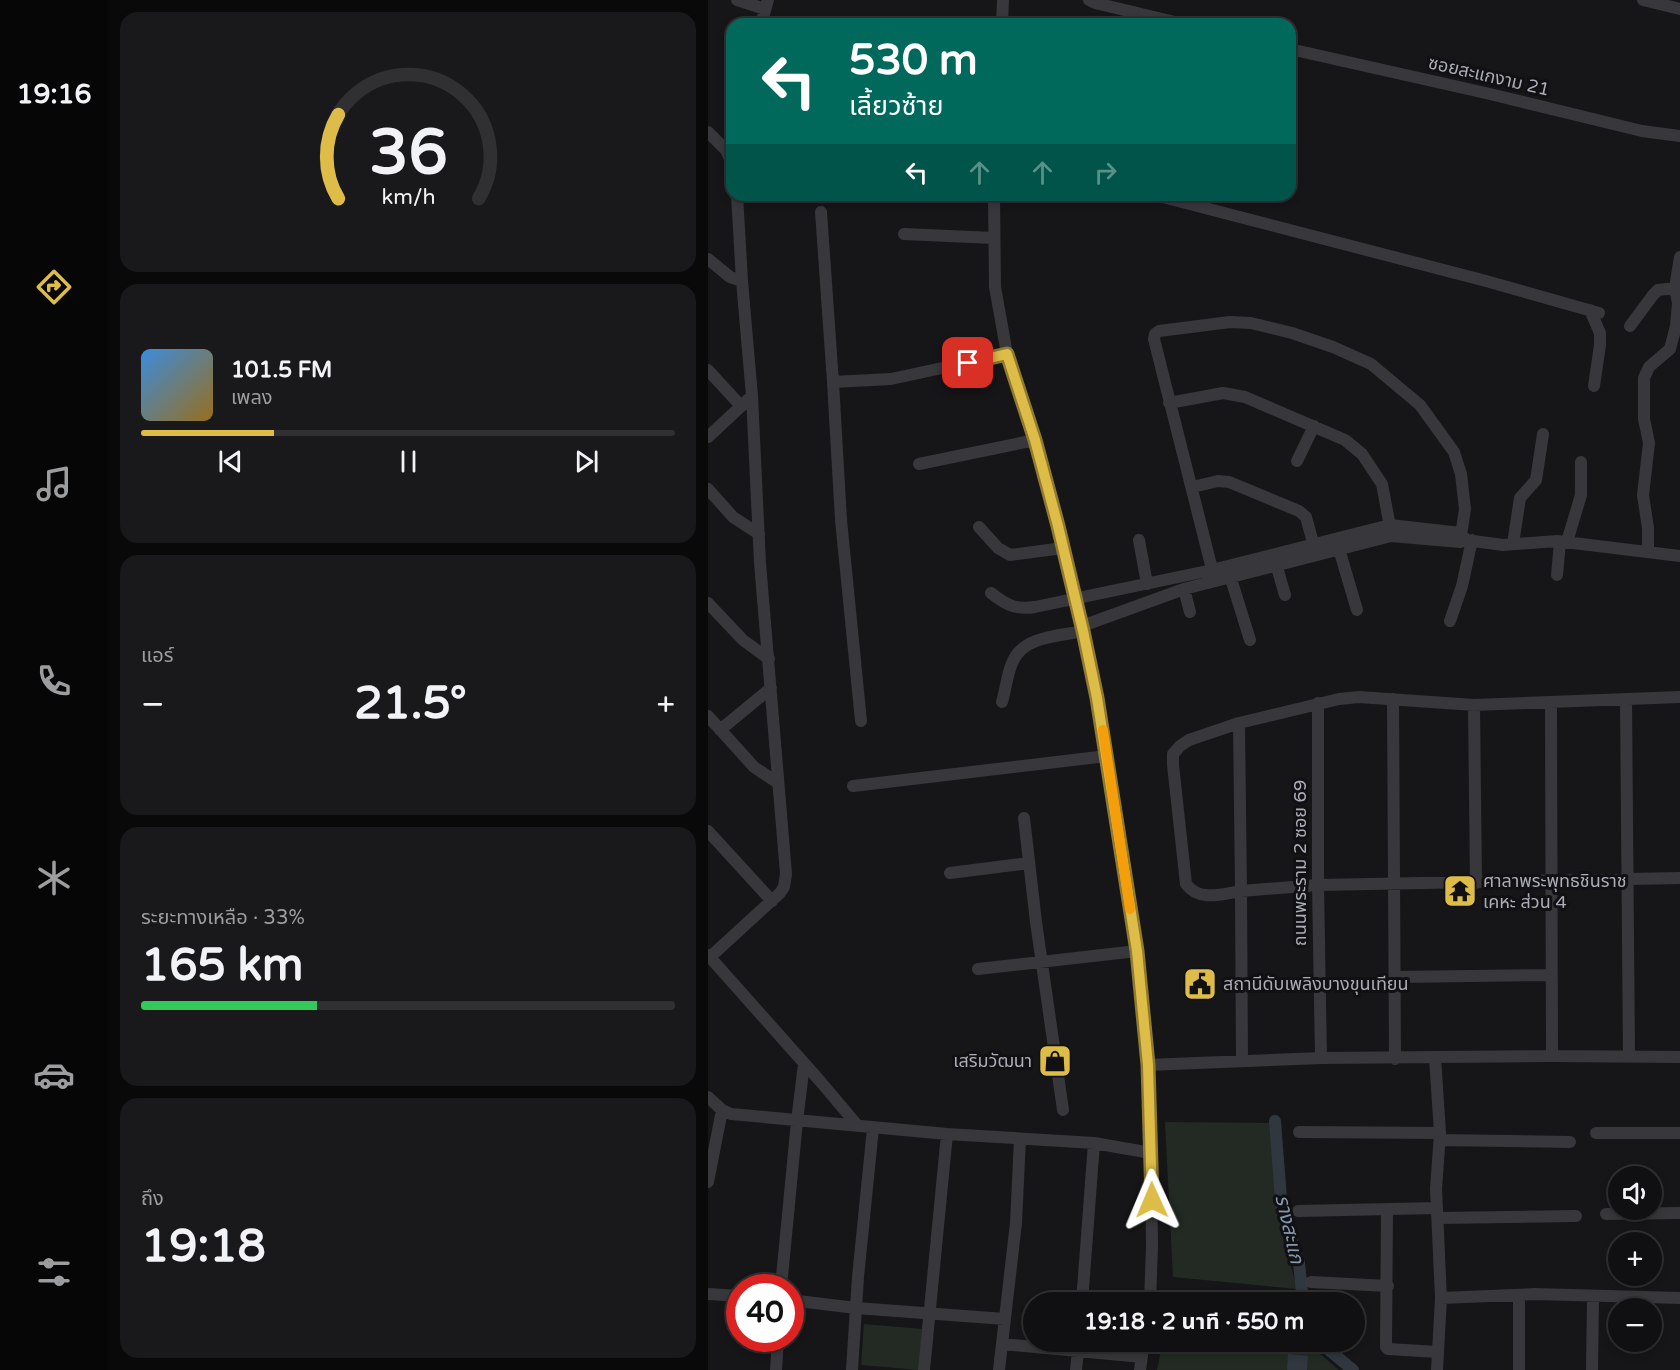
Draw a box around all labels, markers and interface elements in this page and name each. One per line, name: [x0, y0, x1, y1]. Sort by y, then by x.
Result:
text: 530 m: [849, 35, 978, 86]
icon: left: [750, 42, 828, 120]
street label: ซอยสะแกงาม 21: [1426, 51, 1552, 101]
text: 19:16: [17, 78, 91, 111]
text: เลี้ยวซ้าย: [849, 90, 943, 123]
text: 36: [369, 116, 447, 191]
icon: left: [900, 156, 933, 189]
icon: ahead: [963, 156, 996, 189]
icon: ahead: [1026, 156, 1059, 189]
icon: right: [1089, 156, 1122, 189]
text: km/h: [381, 184, 435, 210]
icon: directions: [33, 266, 75, 308]
pin: [942, 337, 993, 388]
icon: arrive: [951, 346, 984, 379]
text: 101.5 FM: [231, 357, 332, 383]
text: เพลง: [231, 386, 273, 410]
icon: previous: [214, 445, 247, 478]
icon: pause: [392, 445, 425, 478]
icon: next: [570, 445, 603, 478]
icon: music: [33, 463, 75, 505]
text: แอร์: [141, 644, 173, 668]
icon: phone: [33, 660, 75, 702]
text: 21.5°: [354, 677, 467, 731]
text: −: [141, 685, 165, 724]
text: +: [656, 685, 675, 724]
street label: ถนนพระราม 2 ซอย 69: [1289, 780, 1311, 946]
icon: climate: [33, 857, 75, 899]
place label: ศาลาพระพุทธชินราช เคหะ ส่วน 4: [1483, 870, 1627, 913]
temple icon: ศาลาพระพุทธชินราช เคหะ ส่วน 4: [1442, 873, 1478, 909]
text: ระยะทางเหลือ · 33%: [141, 906, 305, 930]
text: 165 km: [141, 939, 303, 993]
public building icon: สถานีดับเพลิงบางขุนเทียน: [1182, 966, 1218, 1002]
place label: สถานีดับเพลิงบางขุนเทียน: [1223, 973, 1409, 995]
shop icon: เสริมวัฒนา: [1037, 1043, 1073, 1079]
place label: เสริมวัฒนา: [953, 1050, 1032, 1072]
icon: car: [33, 1054, 75, 1096]
map controls: [1608, 1166, 1662, 1352]
button: sound: [1608, 1166, 1662, 1220]
position arrow: [1120, 1168, 1184, 1232]
text: ถึง: [141, 1187, 164, 1211]
water label: รางสะแก: [1269, 1192, 1309, 1267]
text: 19:18: [141, 1220, 266, 1274]
button: +: [1608, 1232, 1662, 1286]
icon: filters: [33, 1251, 75, 1293]
speed limit sign: 40: [726, 1274, 804, 1352]
button: −: [1608, 1298, 1662, 1352]
text: 19:18 · 2 นาที · 550 m: [1084, 1309, 1304, 1335]

